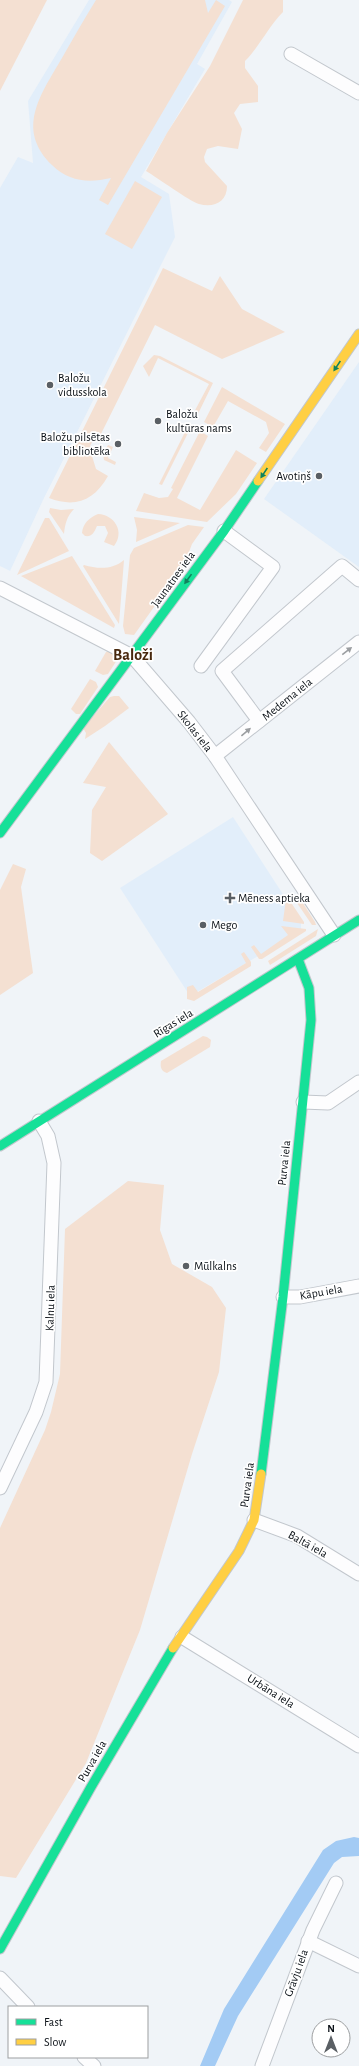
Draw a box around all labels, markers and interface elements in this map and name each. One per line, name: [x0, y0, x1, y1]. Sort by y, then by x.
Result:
one-way arrow: [333, 361, 341, 371]
place label: Baložu vidusskola: [58, 372, 107, 398]
marker: Baložu vidusskola: [45, 380, 55, 390]
place label: Baložu kultūras nams: [166, 408, 232, 434]
marker: Baložu kultūras nams: [153, 416, 163, 426]
place label: Baložu pilsētas bibliotēka: [41, 431, 110, 457]
marker: Baložu pilsētas bibliotēka: [113, 439, 123, 449]
one-way arrow: [260, 468, 268, 479]
place label: Avotiņš: [276, 470, 311, 484]
marker: Avotiņš: [314, 471, 324, 481]
street label: Jaunatnes iela: [149, 549, 197, 609]
one-way arrow: [184, 574, 192, 584]
district label: Baloži: [113, 647, 153, 663]
one-way arrow: [342, 647, 353, 655]
street label: Medema iela: [260, 675, 315, 723]
street label: Skolas iela: [175, 708, 215, 754]
one-way arrow: [240, 728, 251, 737]
place label: Mēness aptieka: [238, 892, 310, 904]
marker: Mēness aptieka: [225, 893, 235, 903]
place label: Mego: [211, 919, 237, 931]
marker: Mego: [198, 920, 208, 930]
street label: Rīgas iela: [151, 1006, 195, 1040]
street label: Purva iela: [276, 1139, 292, 1186]
place label: Mūlkalns: [194, 1260, 237, 1272]
marker: Mūlkalns: [181, 1261, 191, 1271]
street label: Kāpu iela: [299, 1282, 344, 1302]
street label: Kalnu iela: [43, 1284, 57, 1331]
street label: Purva iela: [238, 1461, 256, 1508]
street label: Baltā iela: [286, 1528, 330, 1560]
street label: Urbāna iela: [245, 1672, 297, 1710]
street label: Purva iela: [75, 1738, 109, 1784]
street label: Grāvju iela: [282, 1947, 311, 1999]
legend: [8, 2006, 148, 2058]
text: Fast: [44, 2016, 63, 2028]
north arrow: [311, 2018, 351, 2058]
text: N: [327, 2023, 335, 2034]
text: Slow: [44, 2036, 66, 2048]

